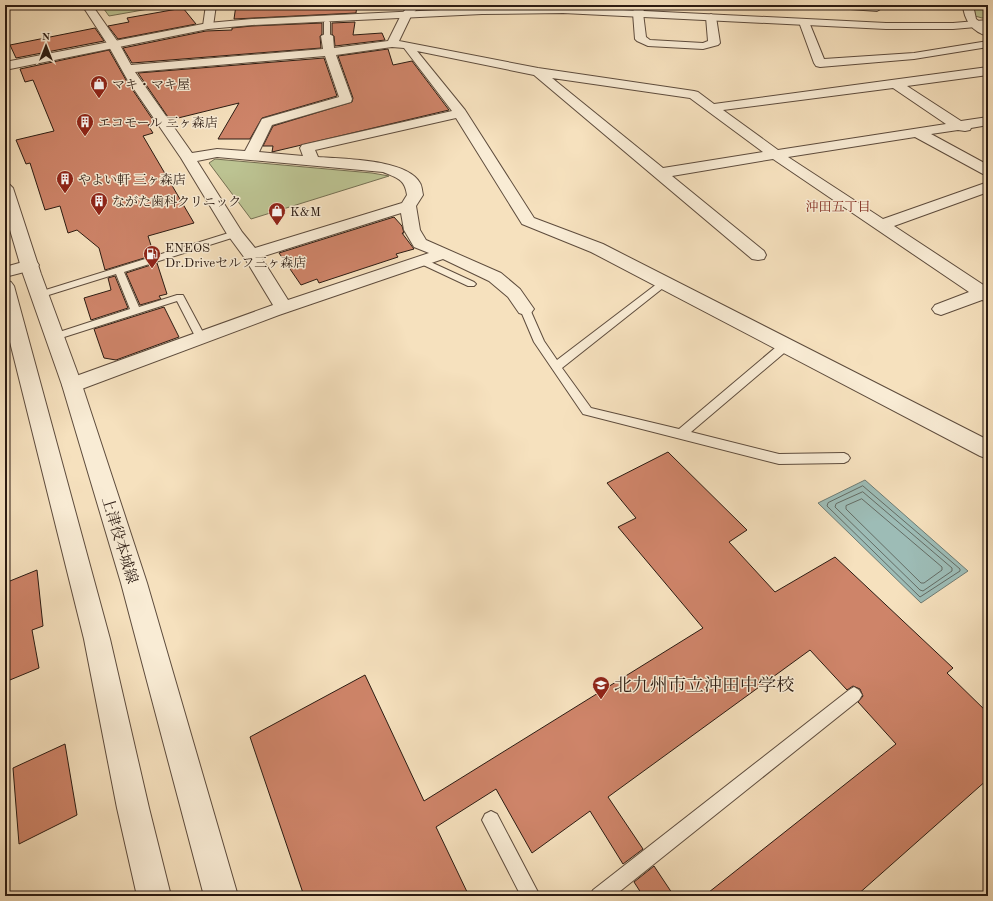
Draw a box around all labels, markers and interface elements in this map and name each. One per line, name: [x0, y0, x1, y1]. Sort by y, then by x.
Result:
north arrow: [26, 26, 66, 66]
text: N: [42, 32, 51, 43]
shop icon: マキ・マキ屋: [89, 74, 109, 99]
place label: マキ・マキ屋: [112, 78, 190, 92]
building icon: エコモール 三ヶ森店: [75, 112, 95, 137]
place label: エコモール 三ヶ森店: [98, 116, 218, 130]
building icon: やよい軒 三ヶ森店: [55, 169, 75, 194]
place label: やよい軒 三ヶ森店: [78, 173, 186, 187]
building icon: ながた歯科クリニック: [89, 191, 109, 216]
place label: ながた歯科クリニック: [112, 195, 241, 209]
district label: 沖田五丁目: [805, 200, 871, 214]
shop icon: K&M: [267, 201, 287, 226]
place label: K&M: [290, 206, 321, 219]
place label: ENEOS Dr.Driveセルフ三ヶ森店: [165, 242, 306, 270]
fuel station icon: ENEOS Dr.Driveセルフ三ヶ森店: [142, 244, 162, 269]
street label: 上津役本城線: [98, 495, 141, 586]
school or university icon: 北九州市立沖田中学校: [591, 675, 611, 700]
place label: 北九州市立沖田中学校: [614, 675, 794, 695]

